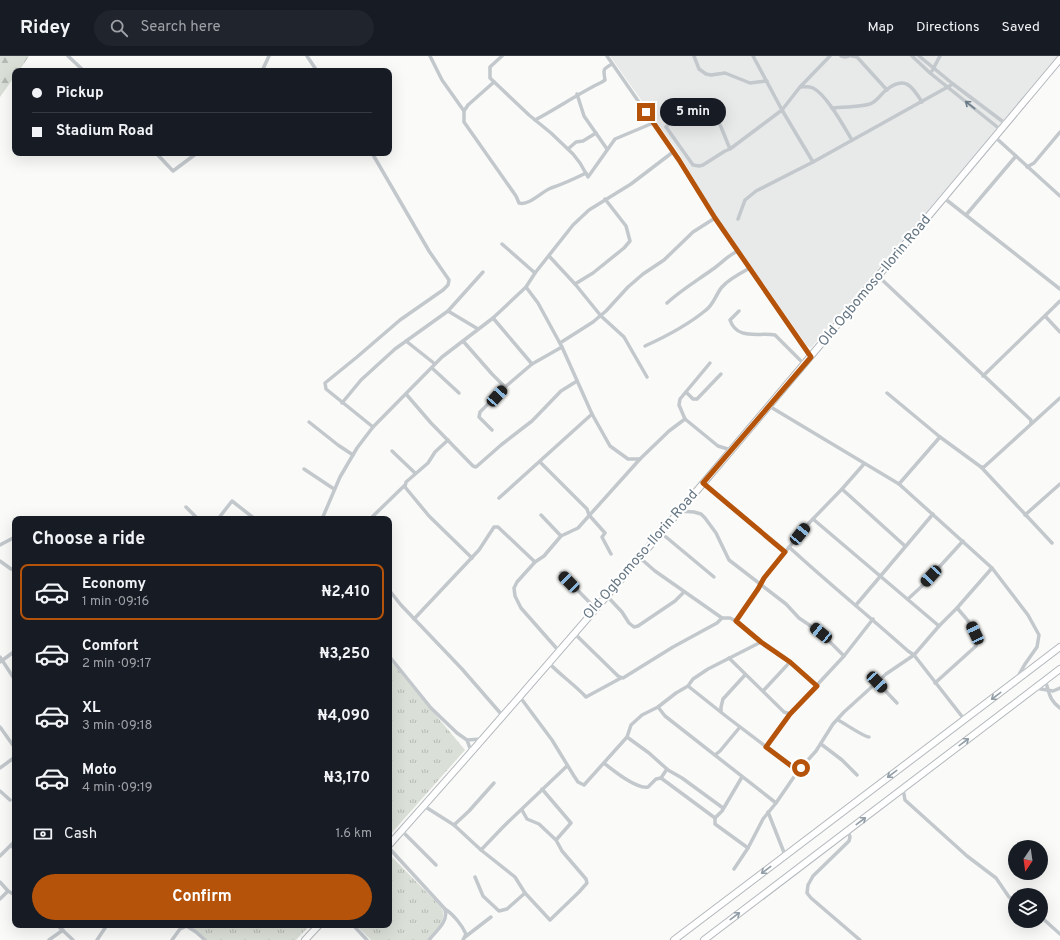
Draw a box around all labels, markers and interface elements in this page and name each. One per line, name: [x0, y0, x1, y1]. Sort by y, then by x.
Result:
search box: [94, 10, 374, 46]
text: Ridey: [20, 16, 70, 40]
icon: search: [108, 17, 130, 39]
text: Search here: [140, 18, 221, 37]
text: Map: [868, 19, 894, 36]
text: Directions: [916, 19, 980, 36]
text: Saved: [1002, 19, 1040, 36]
text: Pickup: [56, 84, 104, 103]
callout: 5 min: [660, 98, 726, 126]
one-way arrow: [965, 101, 976, 110]
route end: [637, 103, 655, 121]
text: 5 min: [676, 104, 710, 120]
text: Stadium Road: [56, 122, 154, 141]
street label: Old Ogbomoso-Ilorin Road: [815, 212, 935, 350]
car: [485, 383, 509, 409]
street label: Old Ogbomoso-Ilorin Road: [580, 487, 702, 623]
car: [788, 521, 812, 547]
text: Choose a ride: [32, 528, 145, 551]
car: [918, 563, 944, 589]
car: [556, 569, 582, 595]
icon: car: [34, 574, 70, 610]
text: Economy: [82, 575, 146, 594]
text: ₦2,410: [322, 583, 370, 602]
text: 1 min · 09:16: [82, 594, 149, 610]
car: [964, 620, 986, 646]
car: [808, 621, 834, 645]
icon: car: [34, 636, 70, 672]
text: Comfort: [82, 637, 139, 656]
text: ₦3,250: [319, 645, 370, 664]
text: 2 min · 09:17: [82, 656, 151, 672]
car: [864, 669, 890, 695]
one-way arrow: [990, 691, 1001, 700]
icon: car: [34, 698, 70, 734]
text: XL: [82, 699, 100, 718]
text: ₦4,090: [318, 707, 370, 726]
text: 3 min · 09:18: [82, 718, 152, 734]
one-way arrow: [959, 738, 970, 746]
route start: [792, 759, 810, 777]
icon: car: [34, 760, 70, 796]
text: Moto: [82, 761, 117, 780]
text: ₦3,170: [324, 769, 370, 788]
one-way arrow: [887, 770, 898, 778]
text: 4 min · 09:19: [82, 780, 153, 796]
one-way arrow: [855, 816, 866, 825]
icon: cash: [32, 823, 54, 845]
text: Cash: [64, 825, 97, 844]
text: 1.6 km: [335, 826, 372, 842]
north arrow: [1008, 840, 1048, 880]
map controls: [1008, 840, 1048, 928]
one-way arrow: [761, 866, 772, 874]
button: Confirm: [32, 874, 372, 920]
button: layers: [1008, 888, 1048, 928]
one-way arrow: [730, 912, 741, 921]

